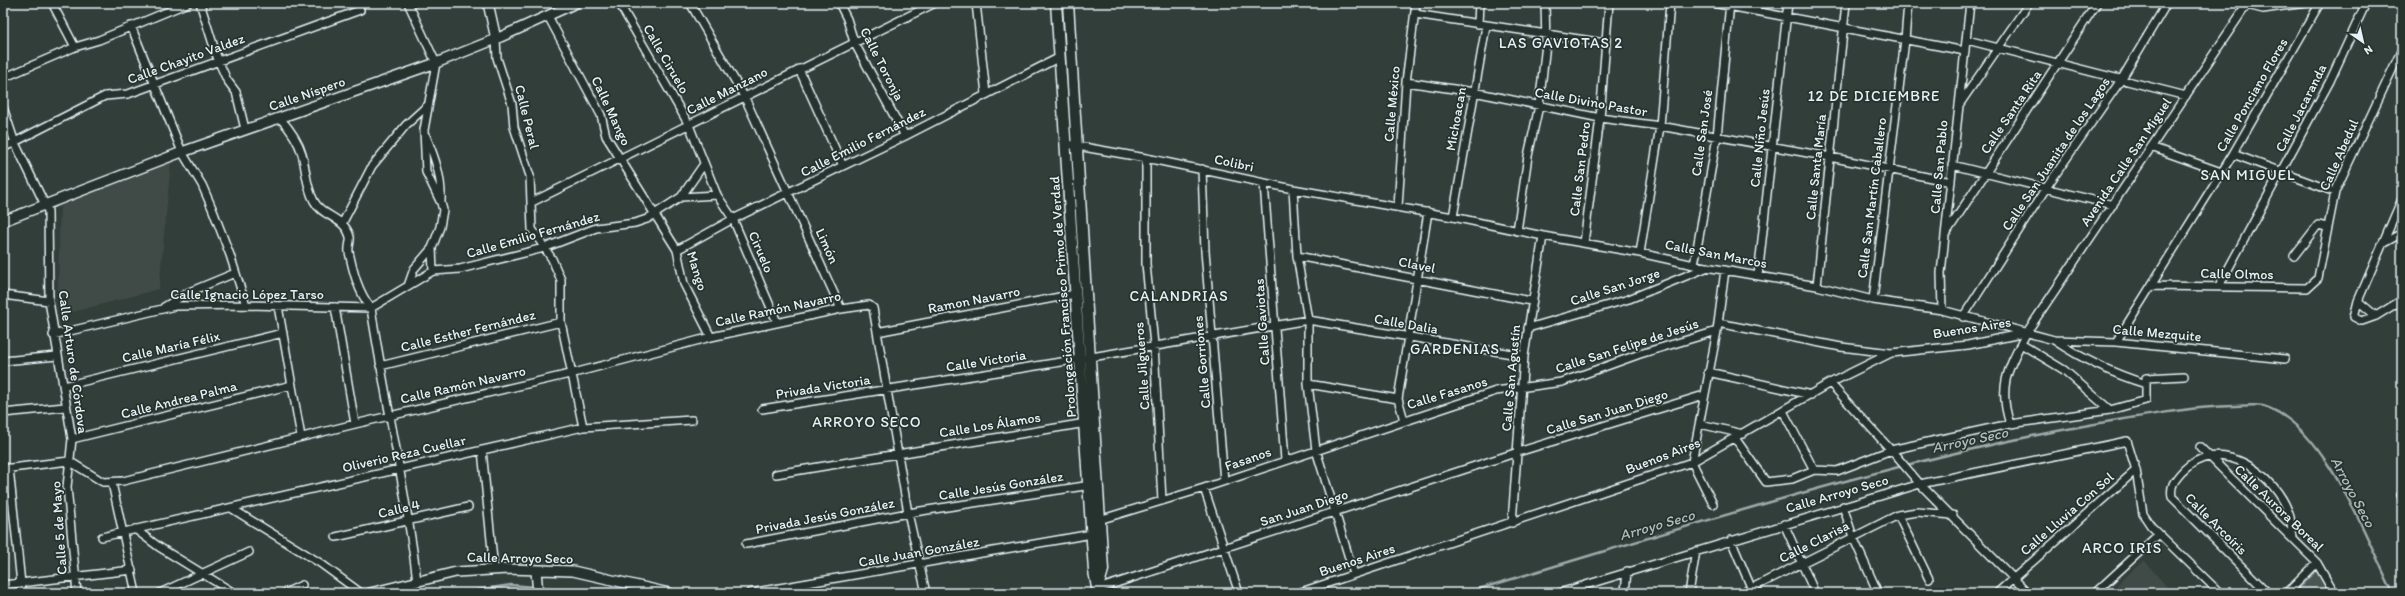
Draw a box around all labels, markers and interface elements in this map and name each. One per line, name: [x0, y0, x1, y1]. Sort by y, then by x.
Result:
street label: Calle Ciruelo: [639, 21, 693, 97]
north arrow: [2343, 22, 2383, 62]
street label: Calle Toronja: [856, 25, 908, 104]
street label: Calle Chayito Valdez: [125, 30, 248, 88]
district label: LAS GAVIOTAS 2: [1499, 34, 1623, 52]
street label: Calle Ponciano Flores: [2212, 35, 2292, 155]
text: N: [2362, 42, 2375, 57]
street label: Calle Jacaranda: [2272, 61, 2331, 155]
street label: Calle Manzano: [684, 63, 770, 119]
street label: Calle México: [1380, 65, 1404, 143]
street label: Calle Santa Rita: [1977, 66, 2046, 157]
street label: Calle Níspero: [266, 73, 348, 115]
street label: Calle Mango: [587, 73, 635, 149]
street label: Calle San Juanita de los Lagos: [1998, 74, 2114, 234]
street label: Calle Peral: [511, 83, 543, 151]
street label: Calle Divino Pastor: [1533, 84, 1649, 120]
street label: Michoacan: [1442, 86, 1470, 152]
district label: 12 DE DICIEMBRE: [1808, 87, 1940, 105]
street label: Calle San José: [1688, 88, 1717, 177]
street label: Calle Niño Jesús: [1746, 88, 1774, 188]
street label: Avenida Calle San Miguel: [2077, 95, 2175, 229]
street label: Calle Emilio Fernández: [798, 103, 929, 181]
street label: Calle Santa María: [1802, 112, 1830, 221]
street label: Calle San Martín Caballero: [1854, 117, 1890, 279]
street label: Calle Abedul: [2316, 117, 2362, 193]
street label: Calle San Pablo: [1926, 119, 1952, 215]
street label: Calle San Pedro: [1566, 121, 1594, 217]
street label: Colibri: [1213, 151, 1255, 175]
district label: SAN MIGUEL: [2200, 166, 2296, 184]
street label: Prolongación Francisco Primo de Verdad: [1046, 175, 1080, 418]
street label: Calle Emilio Fernández: [464, 208, 602, 262]
street label: Limón: [812, 226, 843, 267]
street label: Ciruelo: [745, 229, 777, 275]
street label: Calle San Marcos: [1663, 236, 1769, 272]
street label: Mango: [683, 249, 711, 293]
street label: Clavel: [1397, 253, 1437, 277]
street label: Calle San Jorge: [1568, 264, 1662, 310]
street label: Calle Olmos: [2200, 265, 2274, 283]
street label: Calle Gaviotas: [1250, 278, 1274, 366]
street label: Ramon Navarro: [926, 283, 1022, 317]
street label: Calle Ignacio López Tarso: [170, 286, 324, 303]
street label: Calle Ramón Navarro: [713, 287, 843, 331]
district label: CALANDRIAS: [1129, 287, 1229, 305]
street label: Calle Arturo de Córdova: [55, 289, 92, 436]
street label: Calle Esther Fernández: [399, 306, 538, 356]
street label: Calle Dalia: [1373, 310, 1439, 338]
street label: Buenos Aires: [1932, 313, 2012, 343]
street label: Calle Gorriones: [1189, 315, 1215, 409]
street label: Calle San Felipe de Jesús: [1553, 315, 1701, 377]
street label: Calle Jilgueros: [1130, 321, 1154, 411]
street label: Calle Mezquite: [2112, 321, 2202, 345]
street label: Calle San Agustín: [1498, 324, 1524, 432]
street label: Calle María Félix: [120, 327, 222, 367]
district label: GARDENIAS: [1410, 340, 1500, 358]
street label: Calle Victoria: [945, 346, 1028, 376]
street label: Calle Ramón Navarro: [399, 362, 527, 408]
street label: Privada Victoria: [774, 371, 872, 403]
street label: Calle Fasanos: [1405, 373, 1489, 413]
street label: Calle Andrea Palma: [119, 377, 240, 423]
street label: Calle San Juan Diego: [1544, 385, 1670, 439]
street label: Calle Los Álamos: [938, 409, 1042, 441]
district label: ARROYO SECO: [812, 413, 922, 431]
water label: Arroyo Seco: [1930, 423, 2011, 457]
street label: Oliverio Reza Cuellar: [340, 431, 468, 477]
street label: Buenos Aires: [1623, 434, 1703, 478]
street label: Fasanos: [1223, 443, 1273, 475]
water label: Arroyo Seco: [2327, 454, 2380, 532]
street label: Calle Aurora Boreal: [2231, 461, 2327, 555]
street label: Calle Jesús González: [938, 468, 1065, 504]
street label: Calle Lluvia Con Sol: [2017, 469, 2117, 559]
street label: Calle Arroyo Seco: [1784, 471, 1890, 517]
street label: Calle 5 de Mayo: [47, 481, 71, 575]
street label: San Juan Diego: [1258, 486, 1350, 530]
street label: Calle Arcoíris: [2181, 489, 2251, 559]
street label: Privada Jesús González: [754, 494, 896, 538]
street label: Calle 4: [376, 496, 422, 522]
water label: Arroyo Seco: [1617, 505, 1698, 544]
street label: Calle Clarisa: [1776, 517, 1852, 567]
street label: Calle Juan González: [857, 533, 981, 571]
district label: ARCO IRIS: [2082, 539, 2162, 557]
street label: Buenos Aires: [1317, 540, 1397, 580]
street label: Calle Arroyo Seco: [467, 549, 573, 567]

